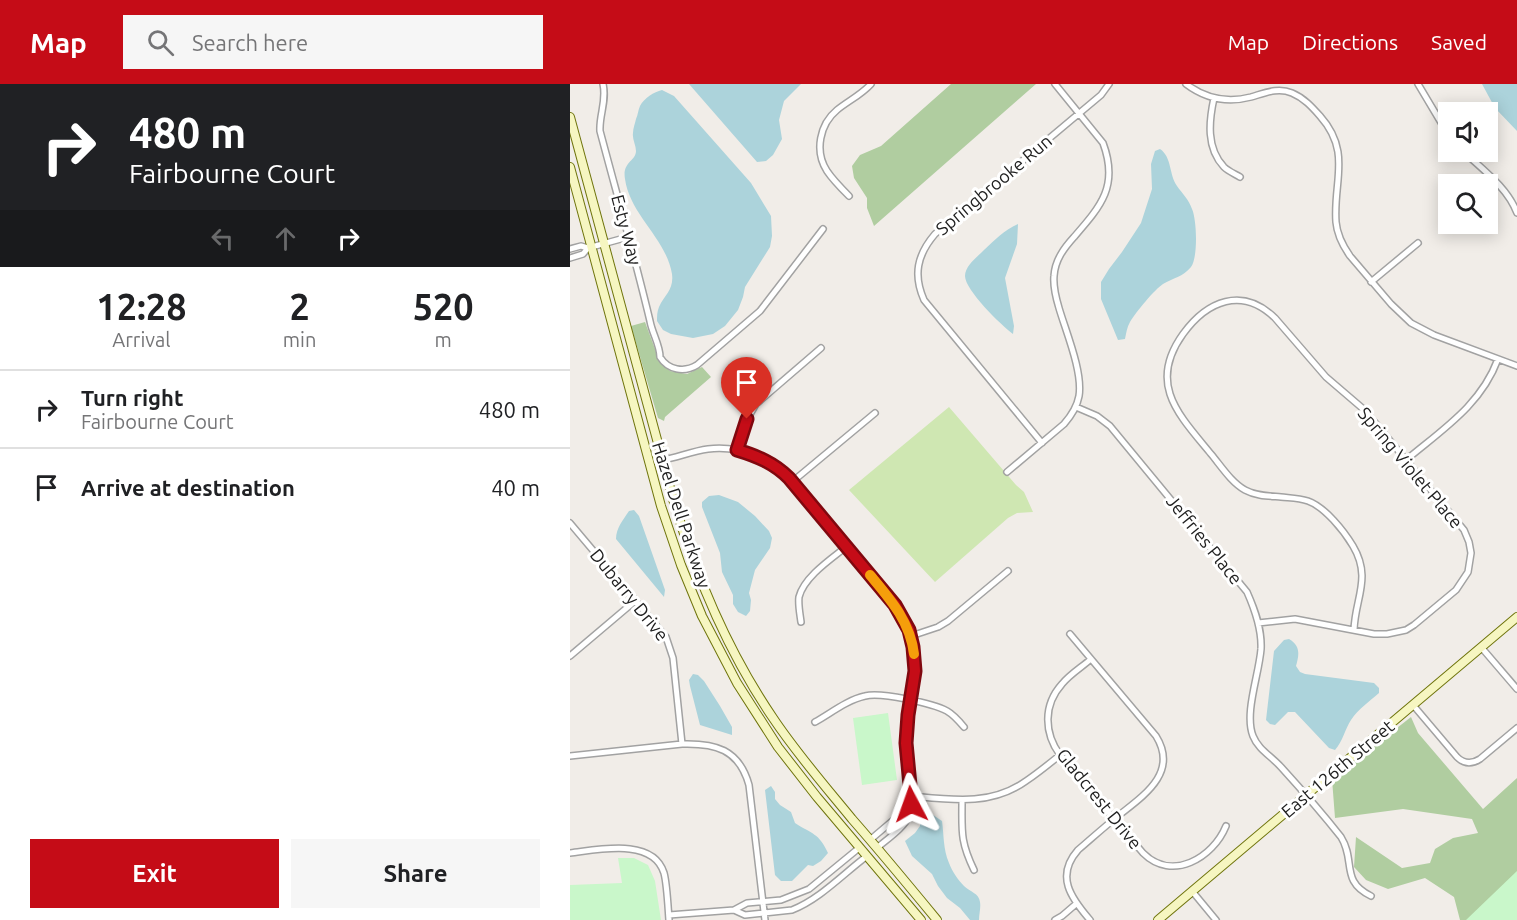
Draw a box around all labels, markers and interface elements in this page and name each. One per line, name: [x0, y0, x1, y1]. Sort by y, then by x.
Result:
search box: [123, 15, 543, 69]
icon: search: [144, 26, 177, 59]
text: Map: [30, 27, 87, 58]
text: Search here: [192, 30, 308, 55]
text: Map: [1228, 30, 1269, 54]
text: Directions: [1302, 30, 1398, 54]
text: Saved: [1431, 30, 1487, 54]
map controls: [1438, 102, 1498, 234]
button: sound: [1438, 102, 1498, 162]
icon: right: [30, 108, 108, 186]
text: 480 m: [129, 109, 246, 156]
street label: Springbrooke Run: [931, 130, 1055, 238]
text: Fairbourne Court: [129, 158, 335, 188]
button: search: [1438, 174, 1498, 234]
street label: Esty Way: [608, 192, 646, 267]
icon: left: [206, 222, 239, 255]
icon: ahead: [269, 222, 302, 255]
icon: right: [332, 222, 365, 255]
text: 12:28: [96, 286, 186, 327]
text: 2: [289, 286, 310, 327]
text: 520: [413, 286, 474, 327]
text: Arrival: [112, 328, 171, 351]
text: min: [283, 328, 316, 351]
text: m: [435, 328, 452, 351]
pin: [721, 357, 772, 419]
icon: arrive: [730, 366, 763, 399]
text: Turn right: [81, 385, 183, 410]
icon: right: [30, 393, 63, 426]
text: 480 m: [479, 397, 540, 422]
street label: Spring Violet Place: [1354, 403, 1467, 532]
text: Fairbourne Court: [81, 410, 234, 433]
street label: Hazel Dell Parkway: [649, 439, 715, 591]
icon: arrive: [30, 471, 63, 504]
text: Arrive at destination: [81, 475, 295, 500]
text: 40 m: [491, 475, 540, 500]
street label: Jeffries Place: [1163, 491, 1247, 588]
street label: Dubarry Drive: [587, 544, 673, 644]
street label: East 126th Street: [1277, 715, 1398, 821]
street label: Gladcrest Drive: [1053, 744, 1146, 853]
position arrow: [879, 772, 943, 836]
button: Exit: [30, 839, 279, 908]
button: Share: [291, 839, 540, 908]

